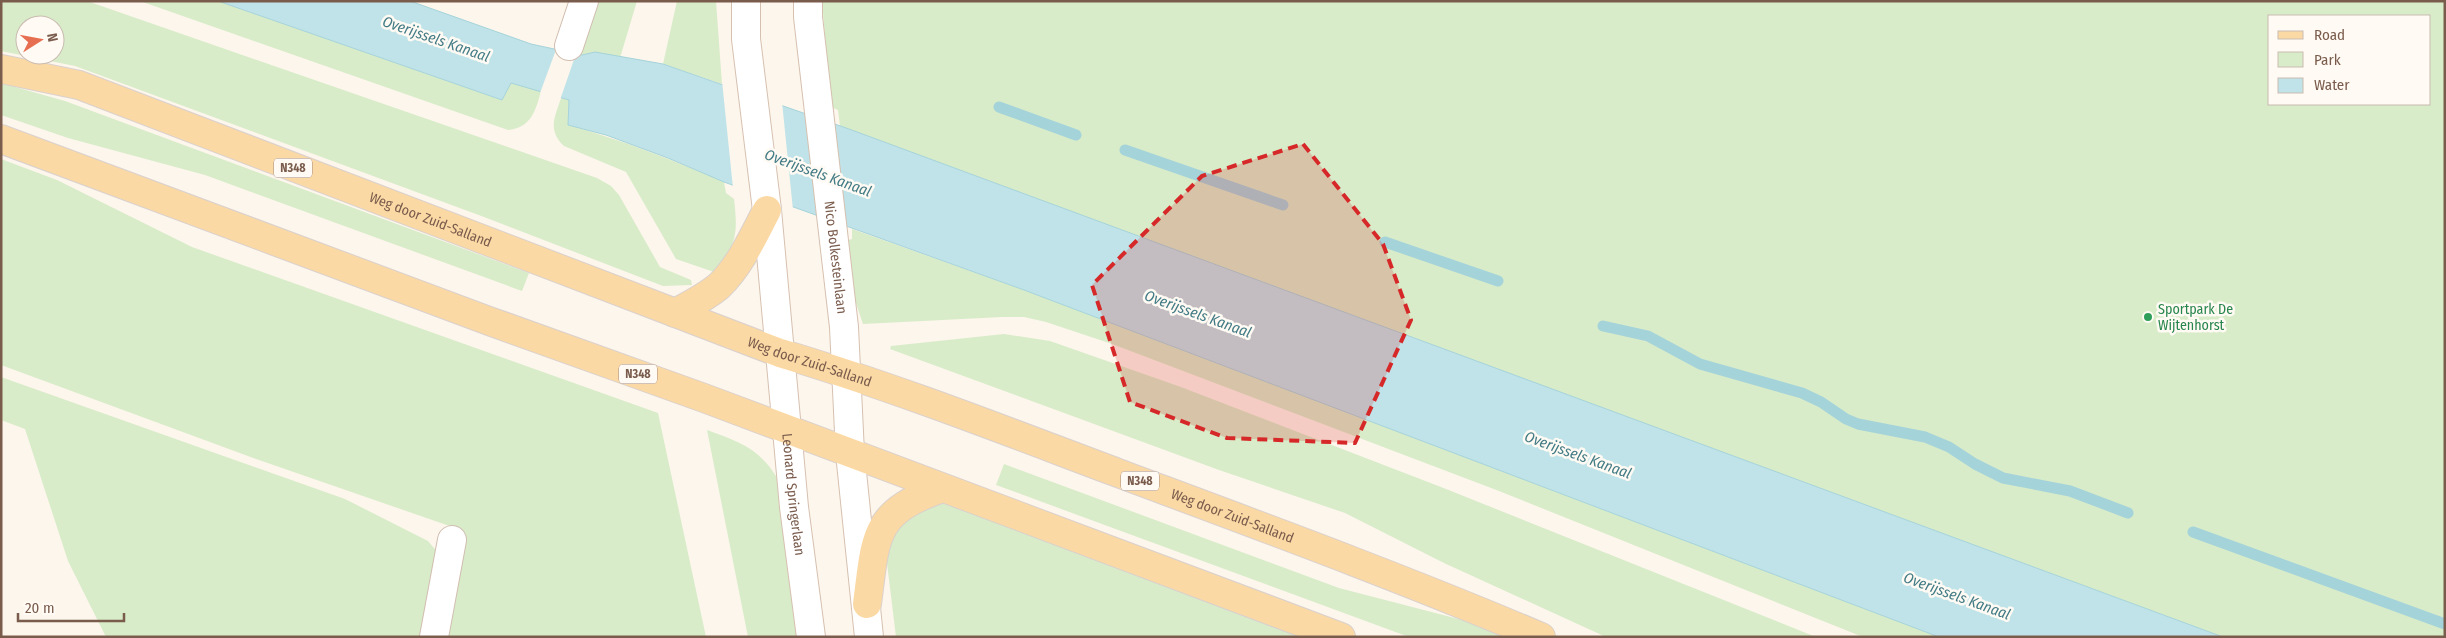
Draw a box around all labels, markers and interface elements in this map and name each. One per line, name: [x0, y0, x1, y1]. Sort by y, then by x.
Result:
water label: Overijssels Kanaal: [380, 12, 492, 66]
north arrow: [15, 15, 65, 65]
legend: [2268, 15, 2431, 105]
text: Road: [2314, 26, 2345, 44]
text: N: [43, 32, 61, 43]
text: Park: [2314, 51, 2341, 69]
text: Water: [2314, 76, 2350, 94]
water label: Overijssels Kanaal: [762, 145, 874, 201]
road number: N348: [274, 158, 312, 178]
street label: Weg door Zuid-Salland: [367, 188, 494, 251]
street label: Nico Bolkesteinlaan: [821, 200, 851, 315]
water label: Overijssels Kanaal: [1142, 286, 1254, 342]
place label: Sportpark De Wijtenhorst: [2158, 301, 2233, 334]
marker: Sportpark De Wijtenhorst: [2142, 311, 2154, 323]
street label: Weg door Zuid-Salland: [745, 333, 874, 390]
road number: N348: [619, 364, 657, 384]
water label: Overijssels Kanaal: [1522, 427, 1634, 483]
street label: Leonard Springerlaan: [779, 433, 809, 557]
road number: N348: [1121, 472, 1159, 491]
street label: Weg door Zuid-Salland: [1169, 485, 1296, 546]
water label: Overijssels Kanaal: [1901, 568, 2013, 624]
scale bar: [18, 590, 124, 622]
text: 20 m: [25, 599, 55, 617]

